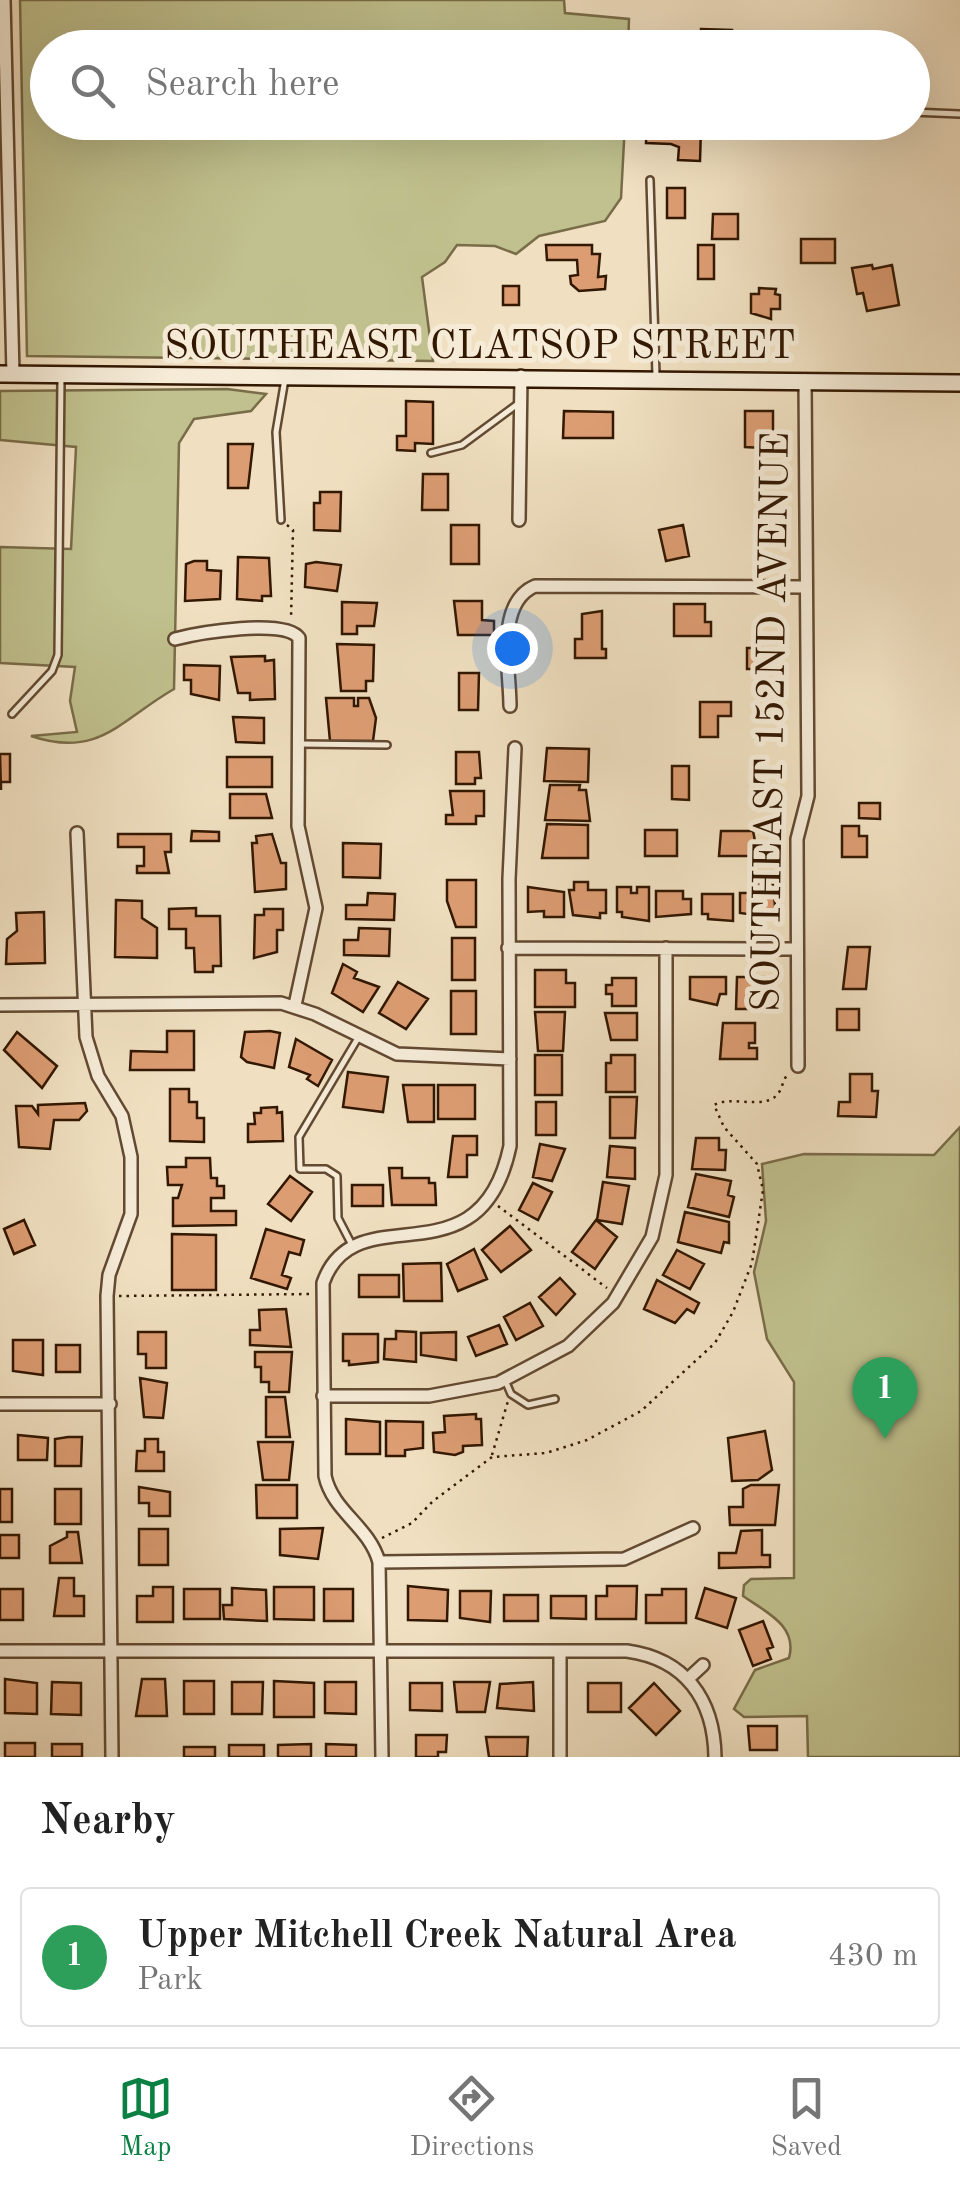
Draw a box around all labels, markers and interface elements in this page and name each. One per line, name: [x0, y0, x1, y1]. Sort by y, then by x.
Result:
search box: [30, 30, 930, 140]
icon: search: [65, 58, 120, 113]
text: Search here: [145, 66, 340, 104]
street label: SOUTHEAST CLATSOP STREET: [164, 328, 796, 368]
street label: SOUTHEAST 152ND AVENUE: [748, 431, 798, 1013]
your location: [487, 623, 538, 674]
pin: 1: [852, 1356, 918, 1439]
text: Nearby: [40, 1801, 176, 1843]
text: Upper Mitchell Creek Natural Area: [137, 1918, 737, 1956]
text: 1: [65, 1941, 84, 1973]
text: 430 m: [828, 1941, 918, 1973]
text: Park: [137, 1965, 203, 1997]
tab: Map: [118, 2071, 173, 2166]
tab: Directions: [410, 2071, 534, 2166]
tab: Saved: [770, 2071, 842, 2166]

